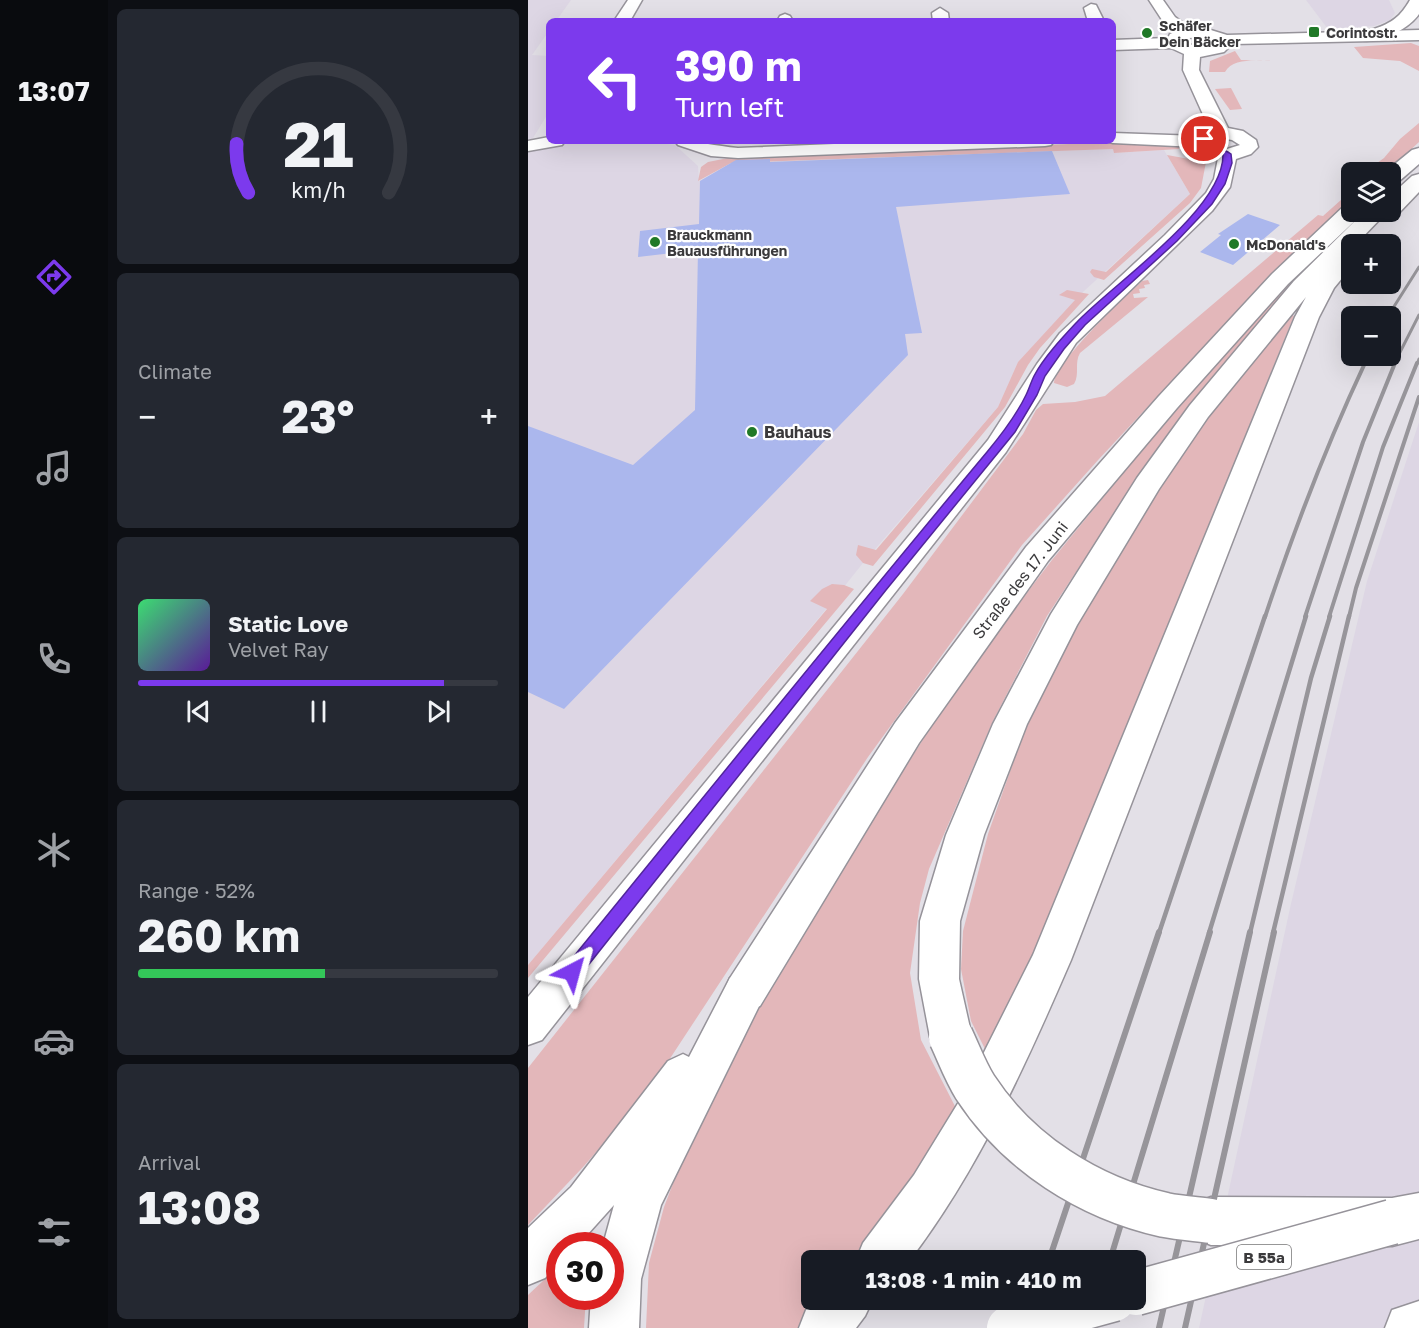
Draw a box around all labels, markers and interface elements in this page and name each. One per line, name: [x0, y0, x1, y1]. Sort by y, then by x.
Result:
place label: Schäfer Dein Bäcker: [1159, 17, 1241, 50]
place label: Corintostr.: [1326, 24, 1398, 41]
marker: Corintostr.: [1307, 25, 1321, 39]
marker: Schäfer Dein Bäcker: [1140, 26, 1154, 40]
text: 390 m: [675, 40, 802, 90]
icon: left: [576, 42, 654, 120]
text: 13:07: [18, 75, 90, 107]
text: Turn left: [675, 91, 784, 123]
text: 21: [283, 107, 353, 182]
pin: [1178, 113, 1229, 164]
icon: arrive: [1187, 122, 1220, 155]
map controls: [1341, 162, 1401, 366]
button: layers: [1341, 162, 1401, 222]
text: km/h: [291, 178, 345, 204]
place label: Brauckmann Bauausführungen: [667, 226, 787, 259]
button: +: [1341, 234, 1401, 294]
marker: Brauckmann Bauausführungen: [648, 235, 662, 249]
place label: McDonald's: [1246, 236, 1326, 253]
marker: McDonald's: [1227, 237, 1241, 251]
icon: directions: [33, 256, 75, 298]
button: −: [1341, 306, 1401, 366]
text: Climate: [138, 359, 212, 383]
text: 23°: [282, 389, 354, 443]
text: −: [138, 397, 156, 436]
text: +: [480, 397, 498, 436]
place label: Bauhaus: [764, 422, 832, 442]
marker: Bauhaus: [745, 425, 759, 439]
icon: music: [33, 447, 75, 489]
street label: Straße des 17. Juni: [968, 517, 1072, 643]
text: Static Love: [228, 610, 348, 637]
text: Velvet Ray: [228, 637, 329, 661]
icon: phone: [33, 638, 75, 680]
icon: previous: [182, 695, 215, 728]
icon: pause: [302, 695, 335, 728]
icon: next: [422, 695, 455, 728]
icon: climate: [33, 829, 75, 871]
text: Range · 52%: [138, 878, 255, 902]
text: 260 km: [138, 908, 300, 962]
position arrow: [540, 940, 604, 1004]
icon: car: [33, 1020, 75, 1062]
text: Arrival: [138, 1150, 201, 1174]
text: 13:08: [138, 1180, 261, 1234]
icon: filters: [33, 1211, 75, 1253]
speed limit sign: 30: [546, 1232, 624, 1310]
road number: B 55a: [1237, 1245, 1291, 1269]
text: 13:08 · 1 min · 410 m: [866, 1266, 1081, 1293]

